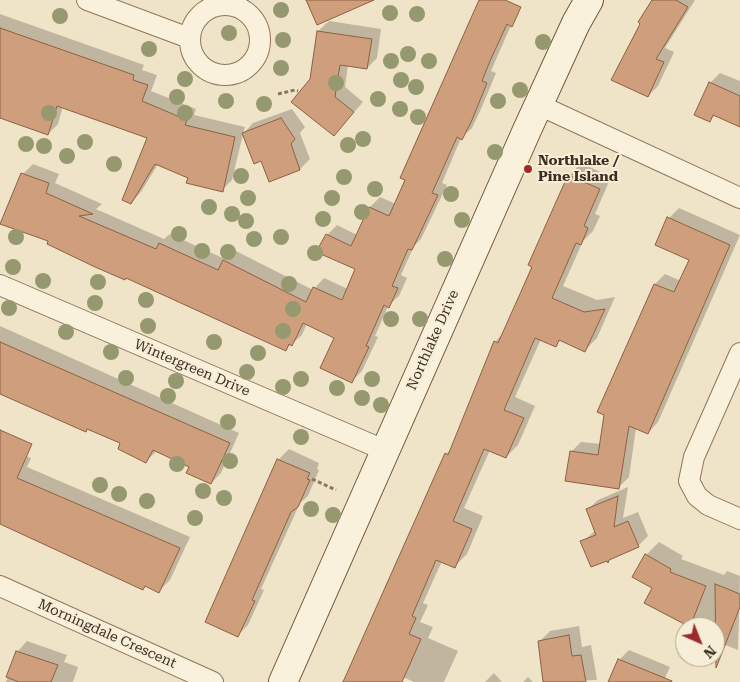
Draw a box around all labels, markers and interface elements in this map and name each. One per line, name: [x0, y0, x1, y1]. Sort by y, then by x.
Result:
place label: Northlake / Pine Island: [538, 153, 619, 186]
marker: Northlake / Pine Island: [522, 163, 534, 175]
street label: Northlake Drive: [403, 287, 463, 393]
street label: Wintergreen Drive: [132, 336, 252, 400]
street label: Morningdale Crescent: [35, 596, 179, 672]
north arrow: [675, 617, 725, 667]
text: N: [700, 643, 719, 662]

